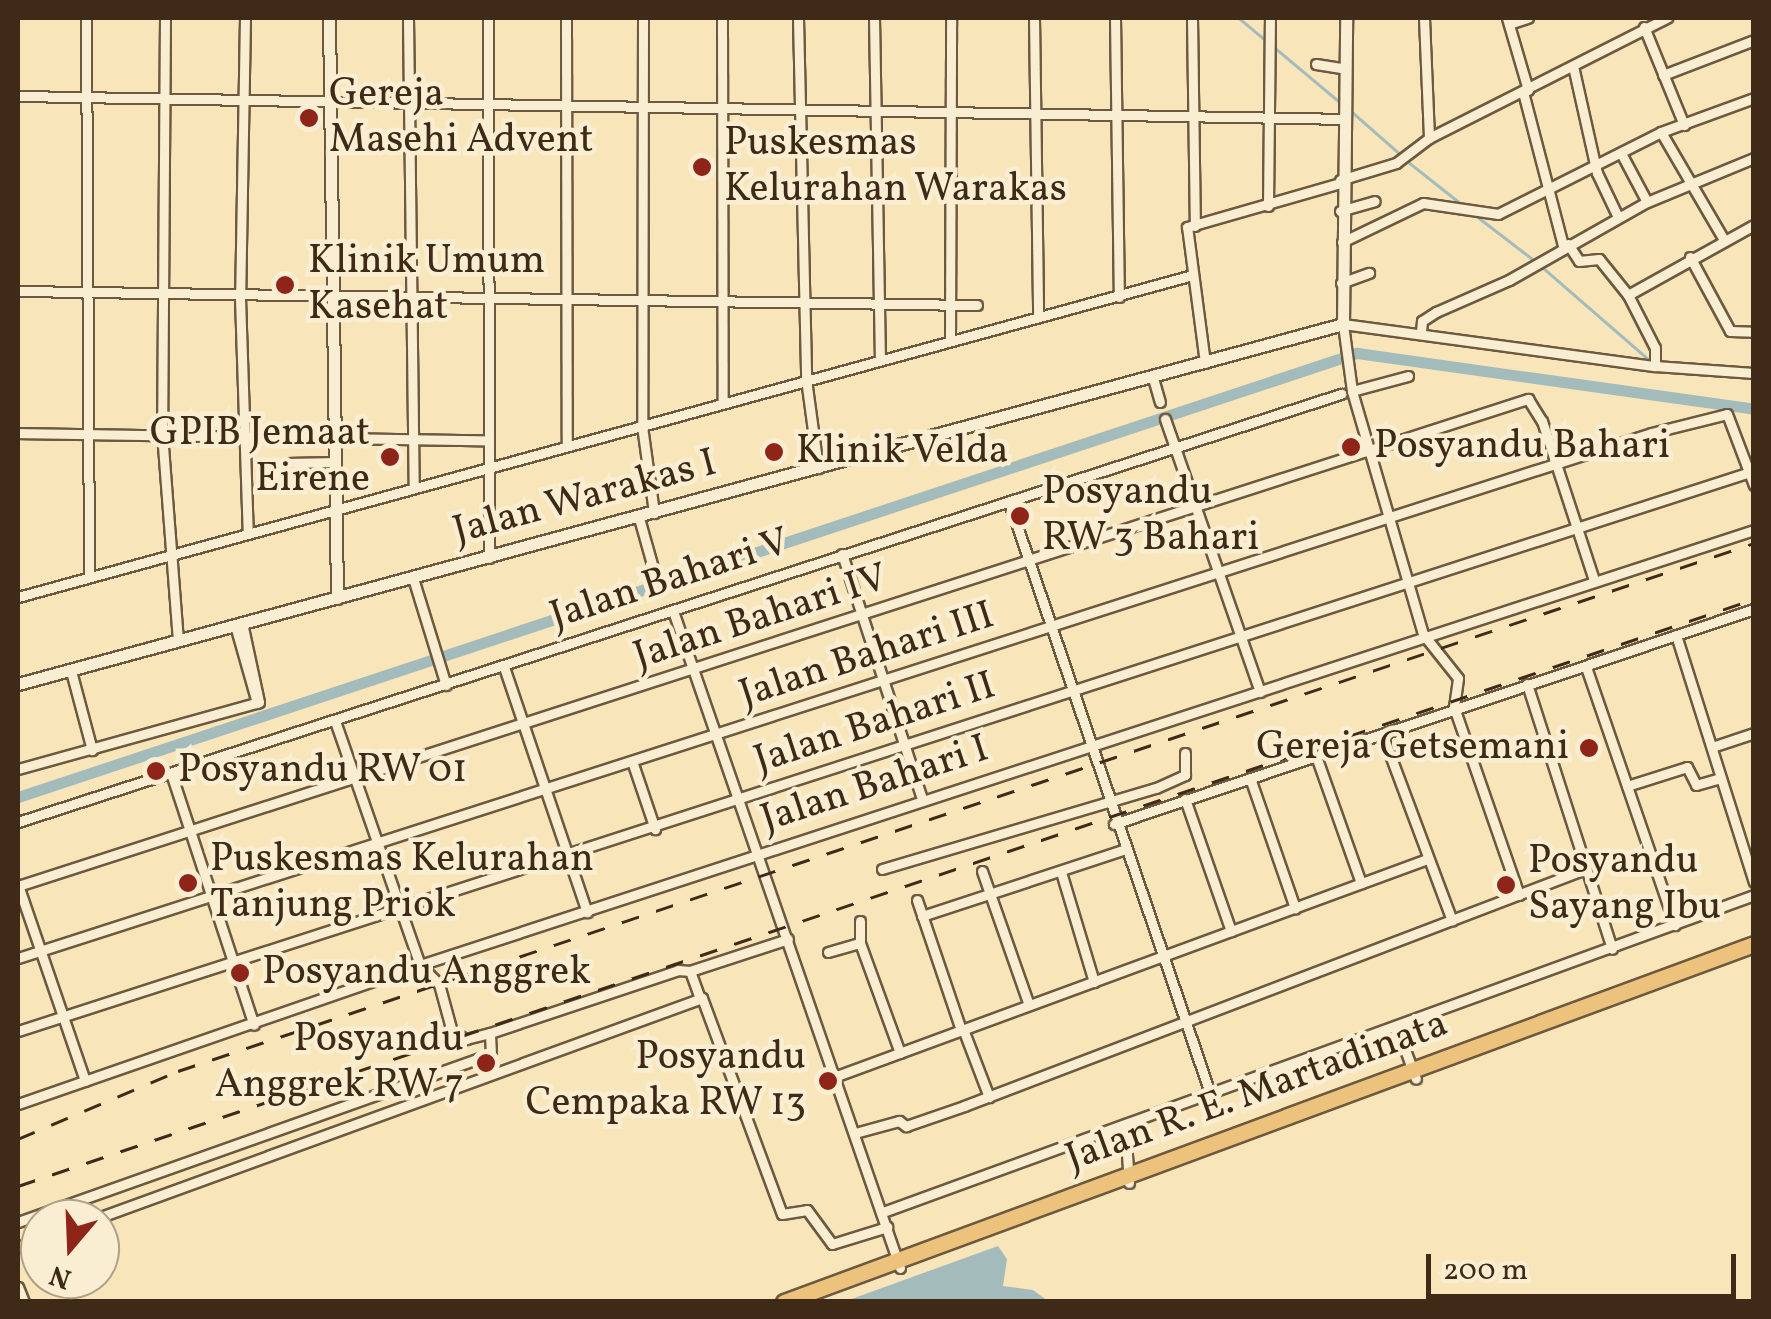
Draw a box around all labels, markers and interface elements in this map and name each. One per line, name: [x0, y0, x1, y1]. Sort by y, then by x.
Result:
place label: Gereja Masehi Advent: [329, 71, 594, 165]
marker: Gereja Masehi Advent: [298, 107, 320, 129]
place label: Puskesmas Kelurahan Warakas: [724, 120, 1068, 214]
marker: Puskesmas Kelurahan Warakas: [689, 154, 715, 180]
place label: Klinik Umum Kasehat: [308, 238, 545, 332]
marker: Klinik Umum Kasehat: [272, 272, 298, 298]
place label: GPIB Jemaat Eirene: [150, 410, 370, 504]
place label: Posyandu Bahari: [1374, 423, 1670, 471]
place label: Klinik Velda: [796, 428, 1010, 476]
marker: Posyandu Bahari: [1338, 434, 1364, 460]
marker: Klinik Velda: [761, 439, 787, 465]
street label: Jalan Warakas I: [448, 440, 722, 556]
marker: GPIB Jemaat Eirene: [379, 446, 401, 468]
place label: Posyandu RW 3 Bahari: [1042, 469, 1261, 563]
marker: Posyandu RW 3 Bahari: [1007, 503, 1033, 529]
street label: Jalan Bahari V: [544, 519, 796, 641]
street label: Jalan Bahari IV: [628, 554, 894, 682]
street label: Jalan Bahari III: [734, 592, 1000, 720]
street label: Jalan Bahari II: [748, 662, 1002, 786]
place label: Gereja Getsemani: [1256, 724, 1569, 772]
street label: Jalan Bahari I: [755, 726, 995, 844]
marker: Gereja Getsemani: [1578, 737, 1600, 759]
place label: Posyandu RW 01: [178, 747, 469, 795]
marker: Posyandu RW 01: [143, 758, 169, 784]
place label: Puskesmas Kelurahan Tanjung Priok: [210, 836, 594, 930]
place label: Posyandu Sayang Ibu: [1528, 838, 1721, 932]
marker: Puskesmas Kelurahan Tanjung Priok: [175, 870, 201, 896]
marker: Posyandu Sayang Ibu: [1493, 872, 1519, 898]
place label: Posyandu Anggrek: [262, 949, 591, 997]
marker: Posyandu Anggrek: [227, 960, 253, 986]
street label: Jalan R. E. Martadinata: [1060, 1001, 1454, 1183]
place label: Posyandu Anggrek RW 7: [213, 1016, 464, 1110]
place label: Posyandu Cempaka RW 13: [524, 1034, 806, 1128]
marker: Posyandu Anggrek RW 7: [473, 1050, 499, 1076]
marker: Posyandu Cempaka RW 13: [815, 1068, 841, 1094]
north arrow: [20, 1199, 120, 1299]
scale bar: [1431, 1234, 1741, 1296]
text: 200 m: [1443, 1250, 1528, 1292]
text: N: [45, 1254, 77, 1298]

